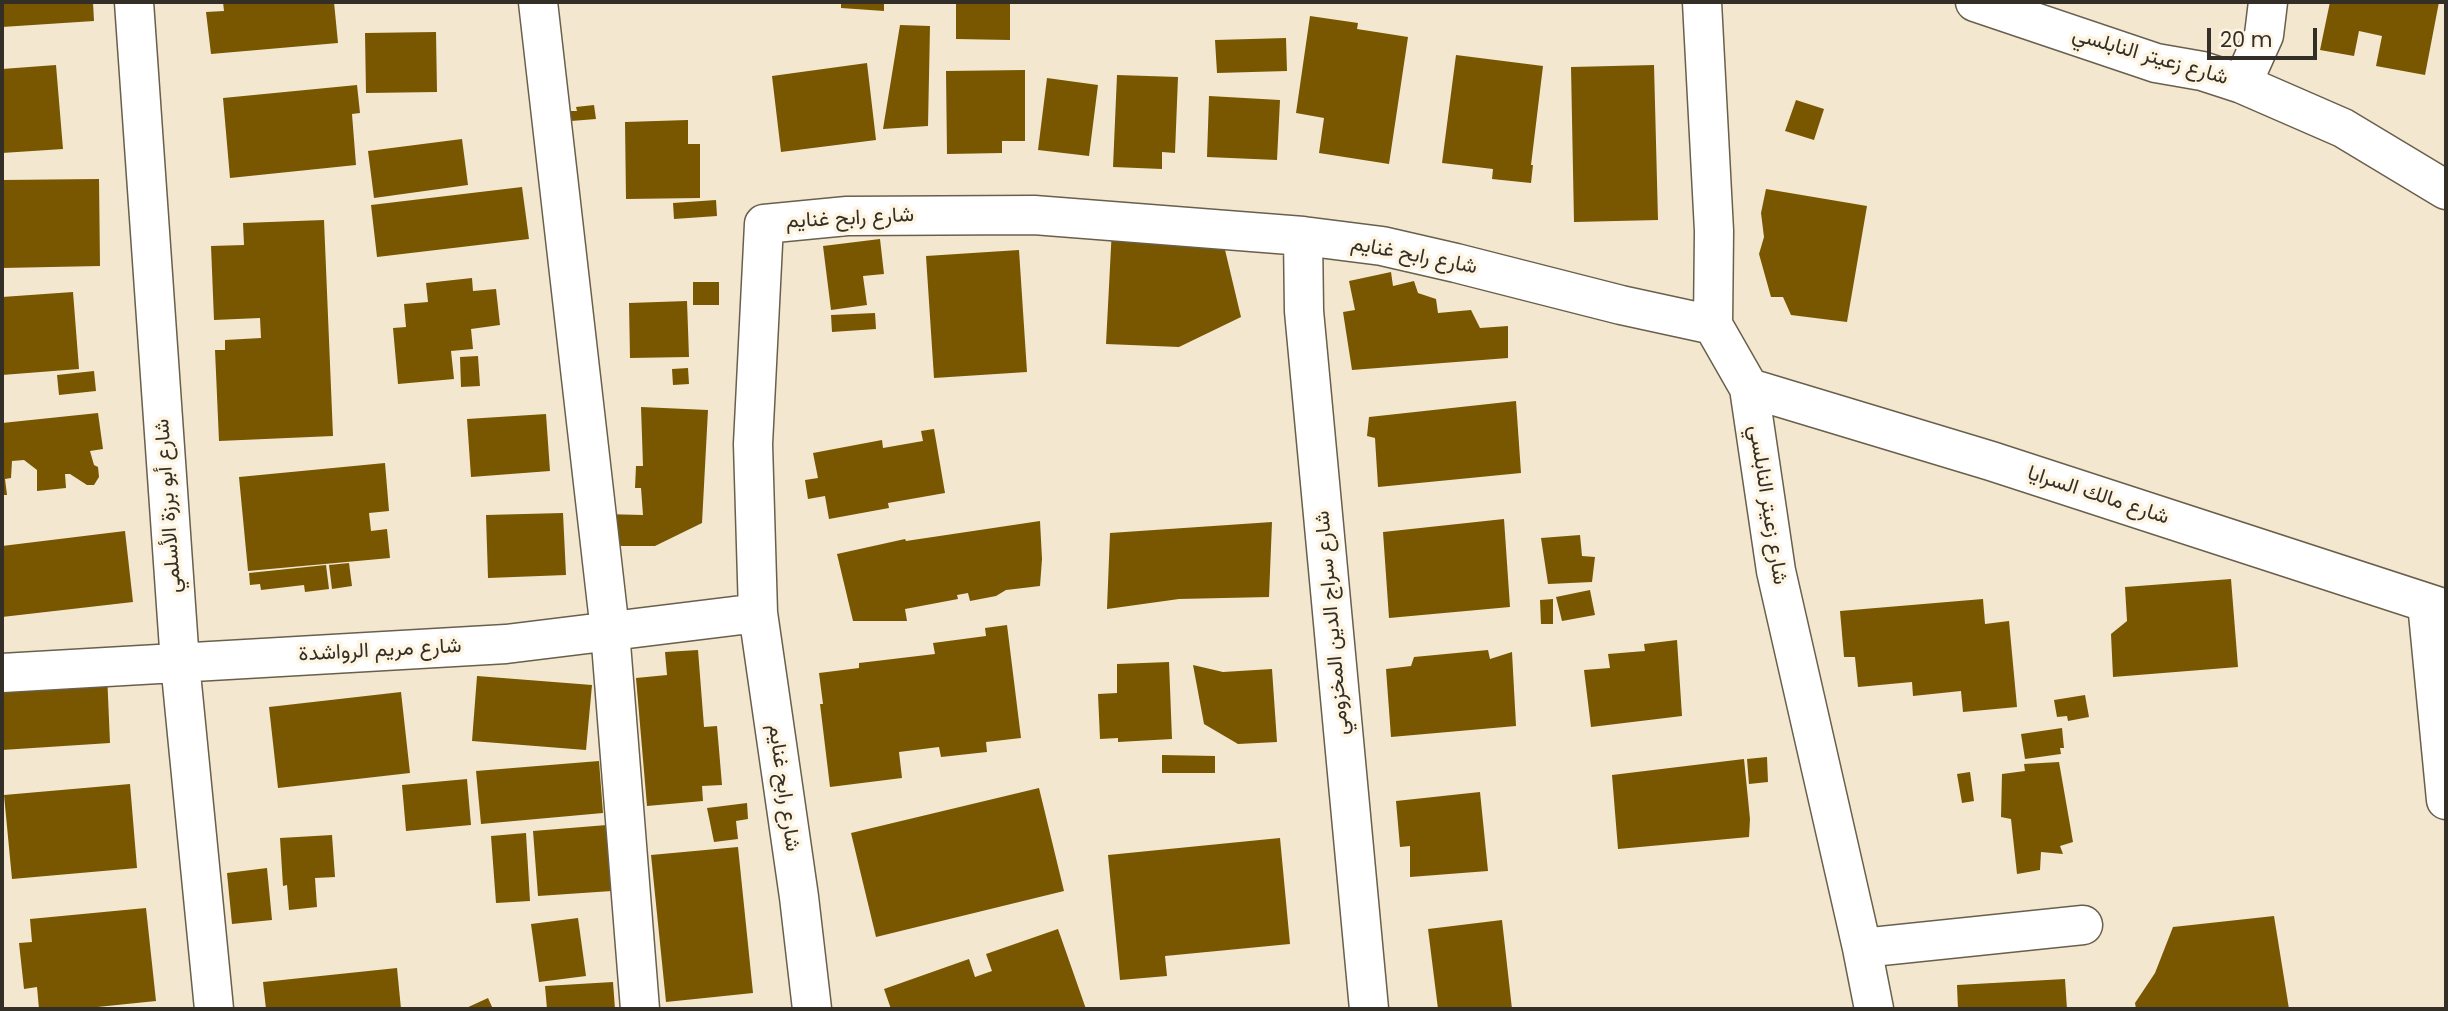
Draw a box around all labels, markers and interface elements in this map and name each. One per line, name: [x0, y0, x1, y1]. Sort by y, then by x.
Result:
scale bar: [2210, 14, 2320, 58]
street label: شارع زعيتر النابلسي: [2069, 23, 2231, 91]
text: 20 m: [2220, 25, 2273, 54]
street label: شارع رابح غنايم: [785, 203, 915, 235]
street label: شارع رابح غنايم: [1349, 231, 1479, 281]
street label: شارع أبو برزة الأسلمي: [150, 418, 188, 594]
street label: شارع زعيتر النابلسي: [1742, 424, 1792, 586]
street label: شارع مالك السرايا: [2024, 461, 2172, 531]
street label: شارع سراج الدين المخزومي: [1311, 510, 1355, 736]
street label: شارع مريم الرواشدة: [298, 634, 462, 668]
street label: شارع رابح غنايم: [762, 723, 804, 853]

